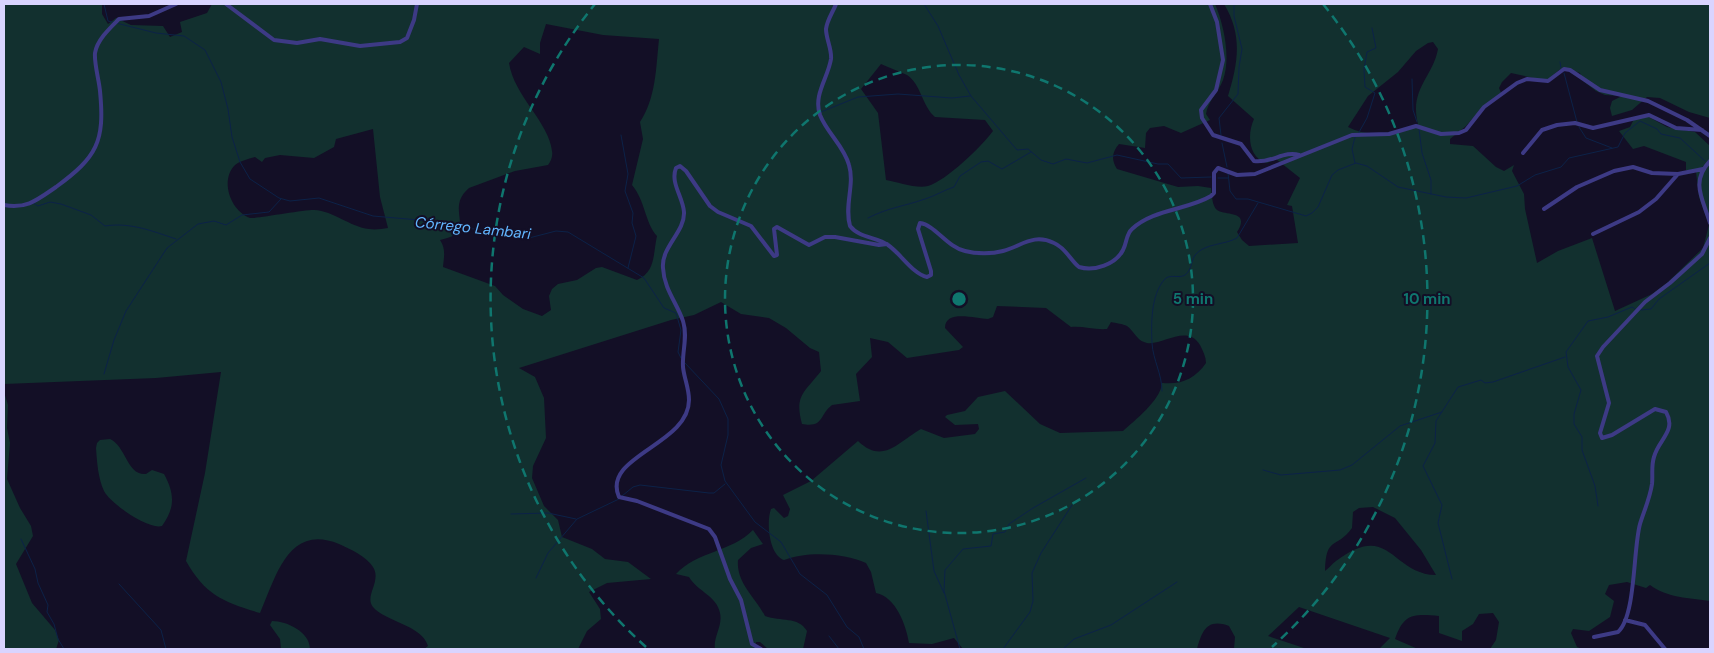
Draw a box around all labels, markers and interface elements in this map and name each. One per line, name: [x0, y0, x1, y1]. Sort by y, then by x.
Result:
water label: Córrego Lambari: [414, 212, 532, 244]
text: 5 min: [1173, 289, 1213, 309]
text: 10 min: [1403, 289, 1451, 309]
centre of rings: [950, 290, 968, 308]

